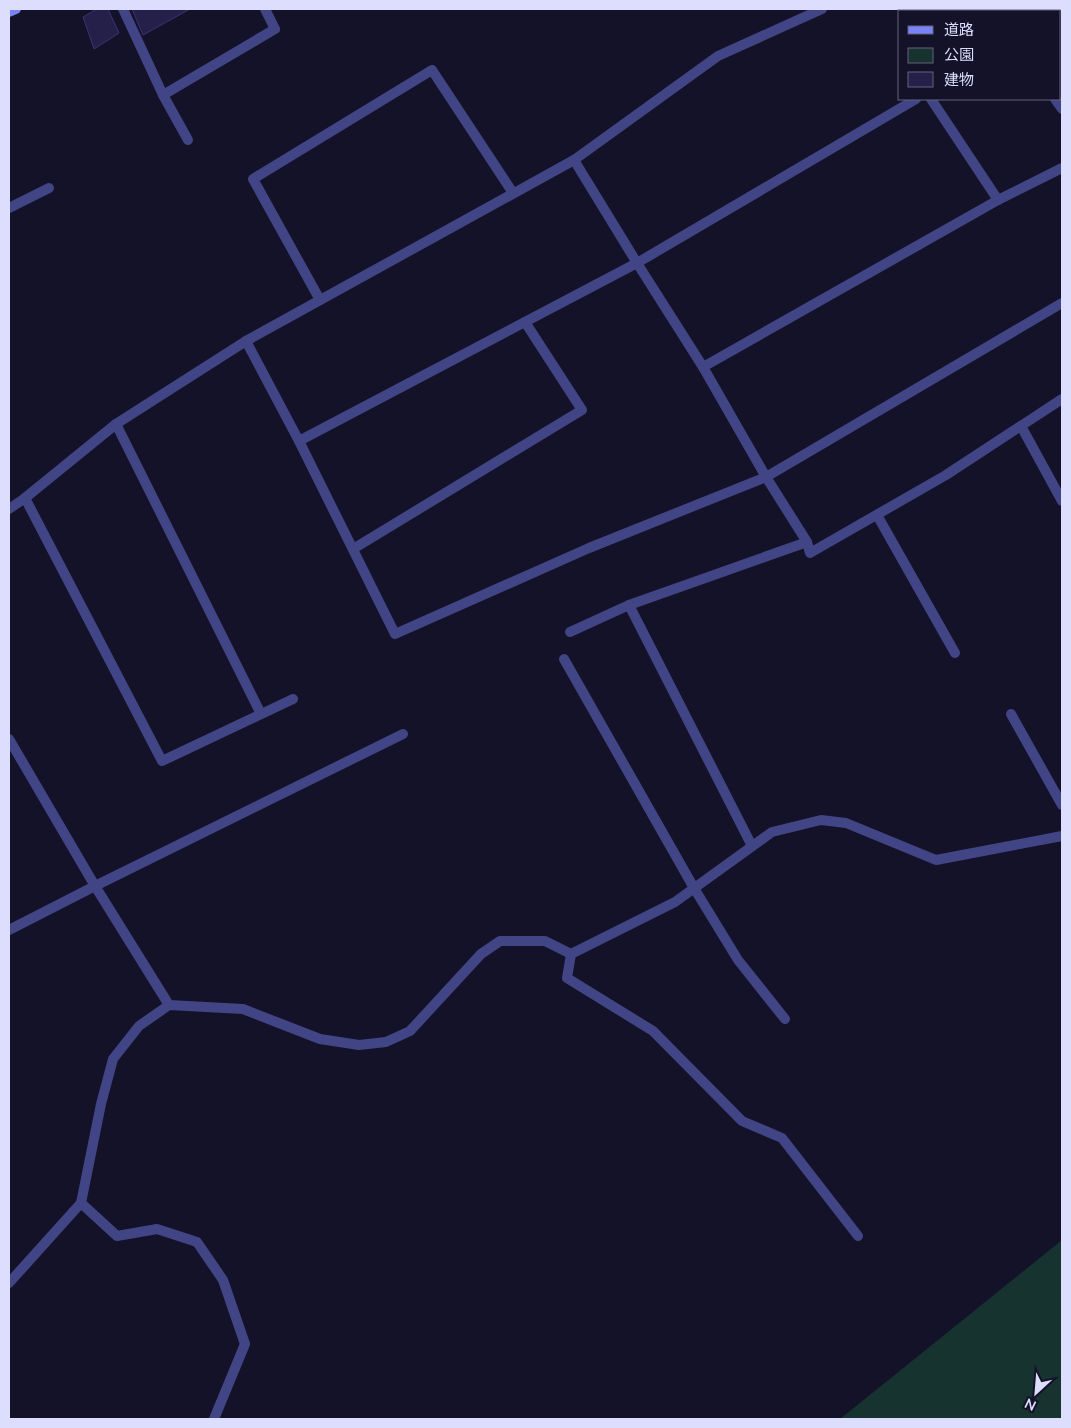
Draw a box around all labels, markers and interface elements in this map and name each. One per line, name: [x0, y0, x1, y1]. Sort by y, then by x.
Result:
legend: [898, 10, 1061, 100]
text: 道路: [944, 20, 974, 39]
text: 公園: [944, 45, 974, 64]
text: 建物: [944, 70, 974, 89]
north arrow: [1011, 1368, 1061, 1418]
text: N: [1022, 1394, 1039, 1415]

